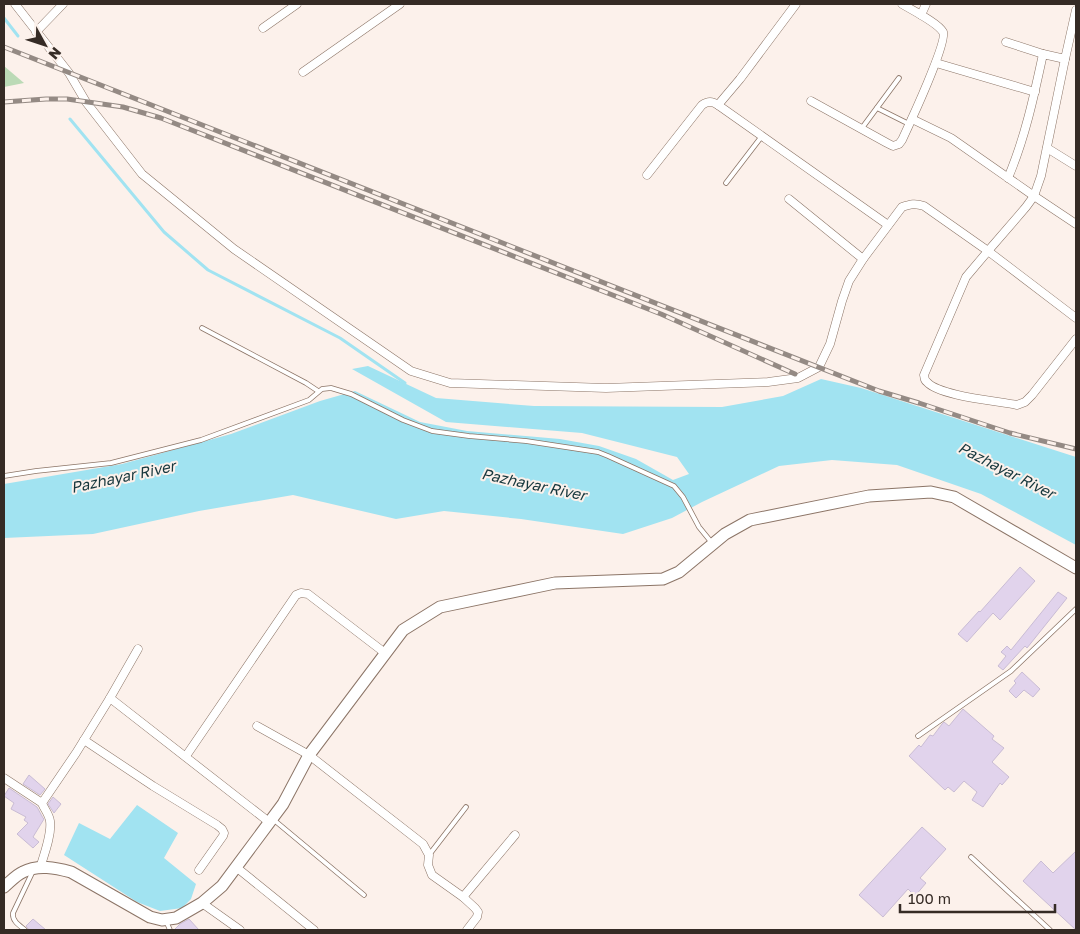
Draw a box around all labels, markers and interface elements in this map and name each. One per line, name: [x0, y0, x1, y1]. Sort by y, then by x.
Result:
north arrow: [20, 20, 70, 70]
text: N: [45, 44, 65, 63]
water label: Pazhayar River: [955, 438, 1060, 504]
water label: Pazhayar River: [69, 456, 179, 497]
water label: Pazhayar River: [480, 464, 590, 505]
scale bar: [900, 882, 1055, 914]
text: 100 m: [908, 889, 951, 907]

